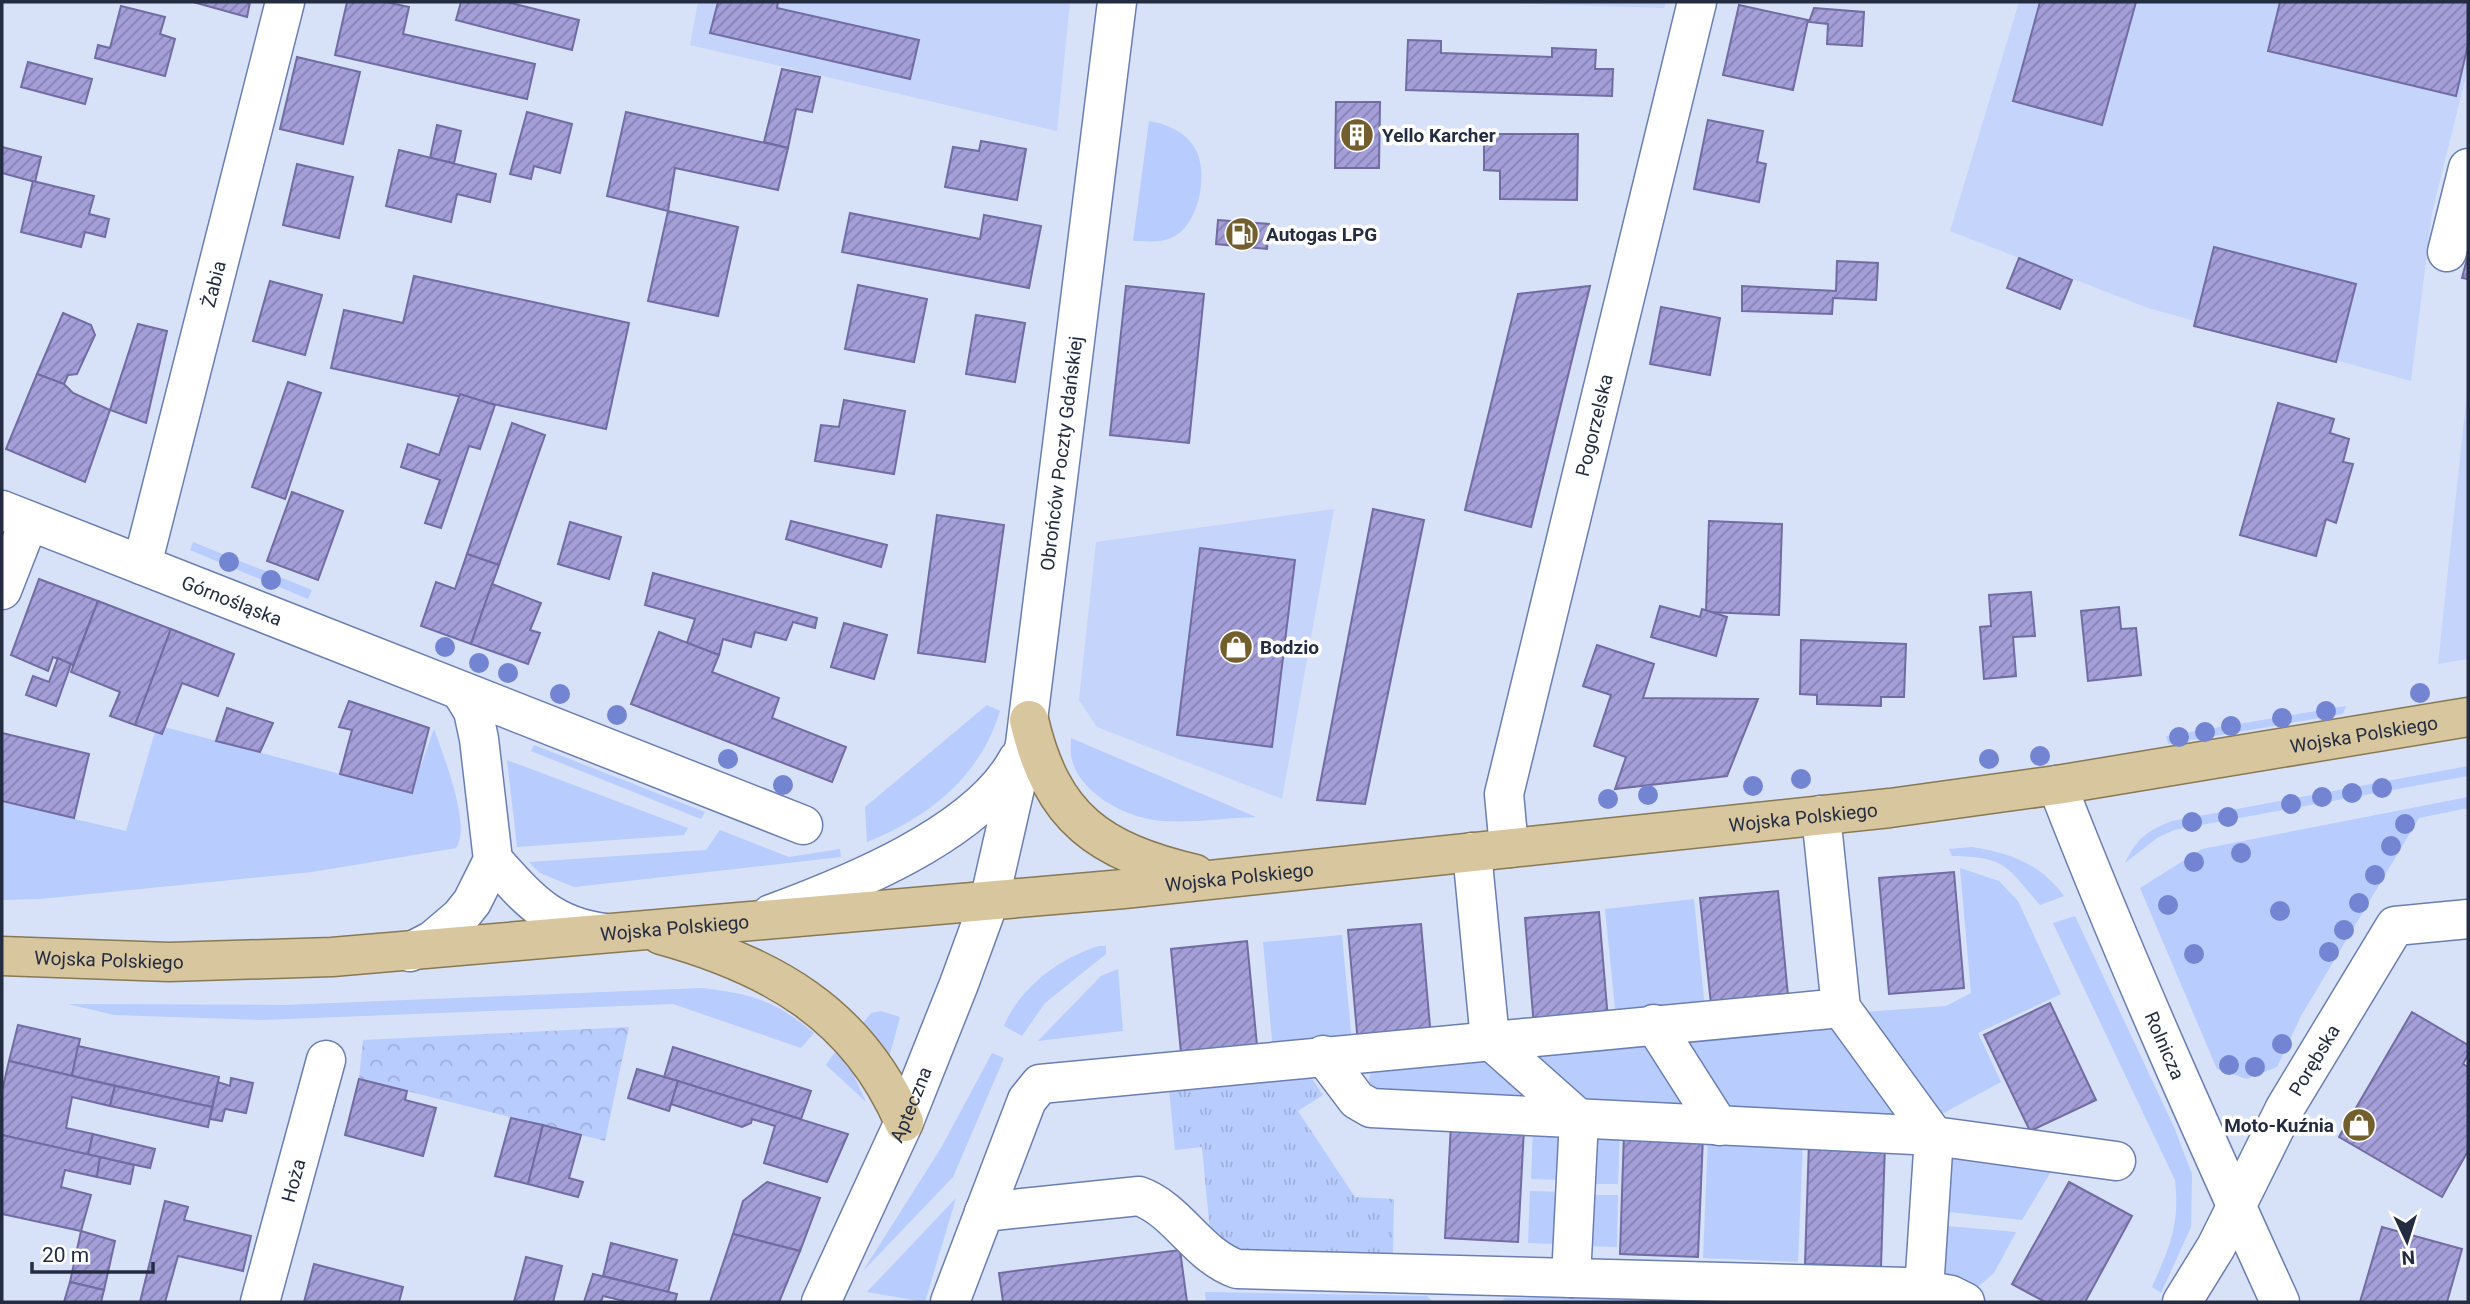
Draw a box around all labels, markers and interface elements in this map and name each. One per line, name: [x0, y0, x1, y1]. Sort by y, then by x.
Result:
building icon: Yello Karcher: [1338, 116, 1376, 154]
place label: Yello Karcher: [1382, 124, 1496, 147]
fuel station icon: Autogas LPG: [1223, 215, 1261, 253]
place label: Autogas LPG: [1266, 223, 1377, 246]
street label: Żabia: [196, 258, 230, 310]
street label: Obrońców Poczty Gdańskiej: [1035, 335, 1087, 572]
street label: Pogorzelska: [1570, 372, 1617, 479]
street label: Górnośląska: [178, 570, 285, 631]
shop icon: Bodzio: [1217, 628, 1255, 666]
place label: Bodzio: [1260, 636, 1319, 659]
street label: Wojska Polskiego: [2288, 711, 2440, 758]
street label: Wojska Polskiego: [1728, 798, 1879, 836]
street label: Wojska Polskiego: [1164, 858, 1315, 896]
street label: Wojska Polskiego: [599, 910, 750, 945]
street label: Wojska Polskiego: [34, 946, 184, 974]
street label: Rolnicza: [2140, 1008, 2190, 1083]
street label: Porębska: [2284, 1020, 2344, 1100]
street label: Apteczna: [885, 1063, 936, 1146]
shop icon: Moto-Kuźnia: [2340, 1106, 2378, 1144]
place label: Moto-Kuźnia: [2224, 1114, 2334, 1137]
street label: Hoża: [276, 1156, 310, 1205]
north arrow: [2372, 1206, 2442, 1276]
scale bar: [32, 1230, 152, 1274]
text: 20 m: [42, 1243, 89, 1267]
text: N: [2401, 1246, 2416, 1269]

